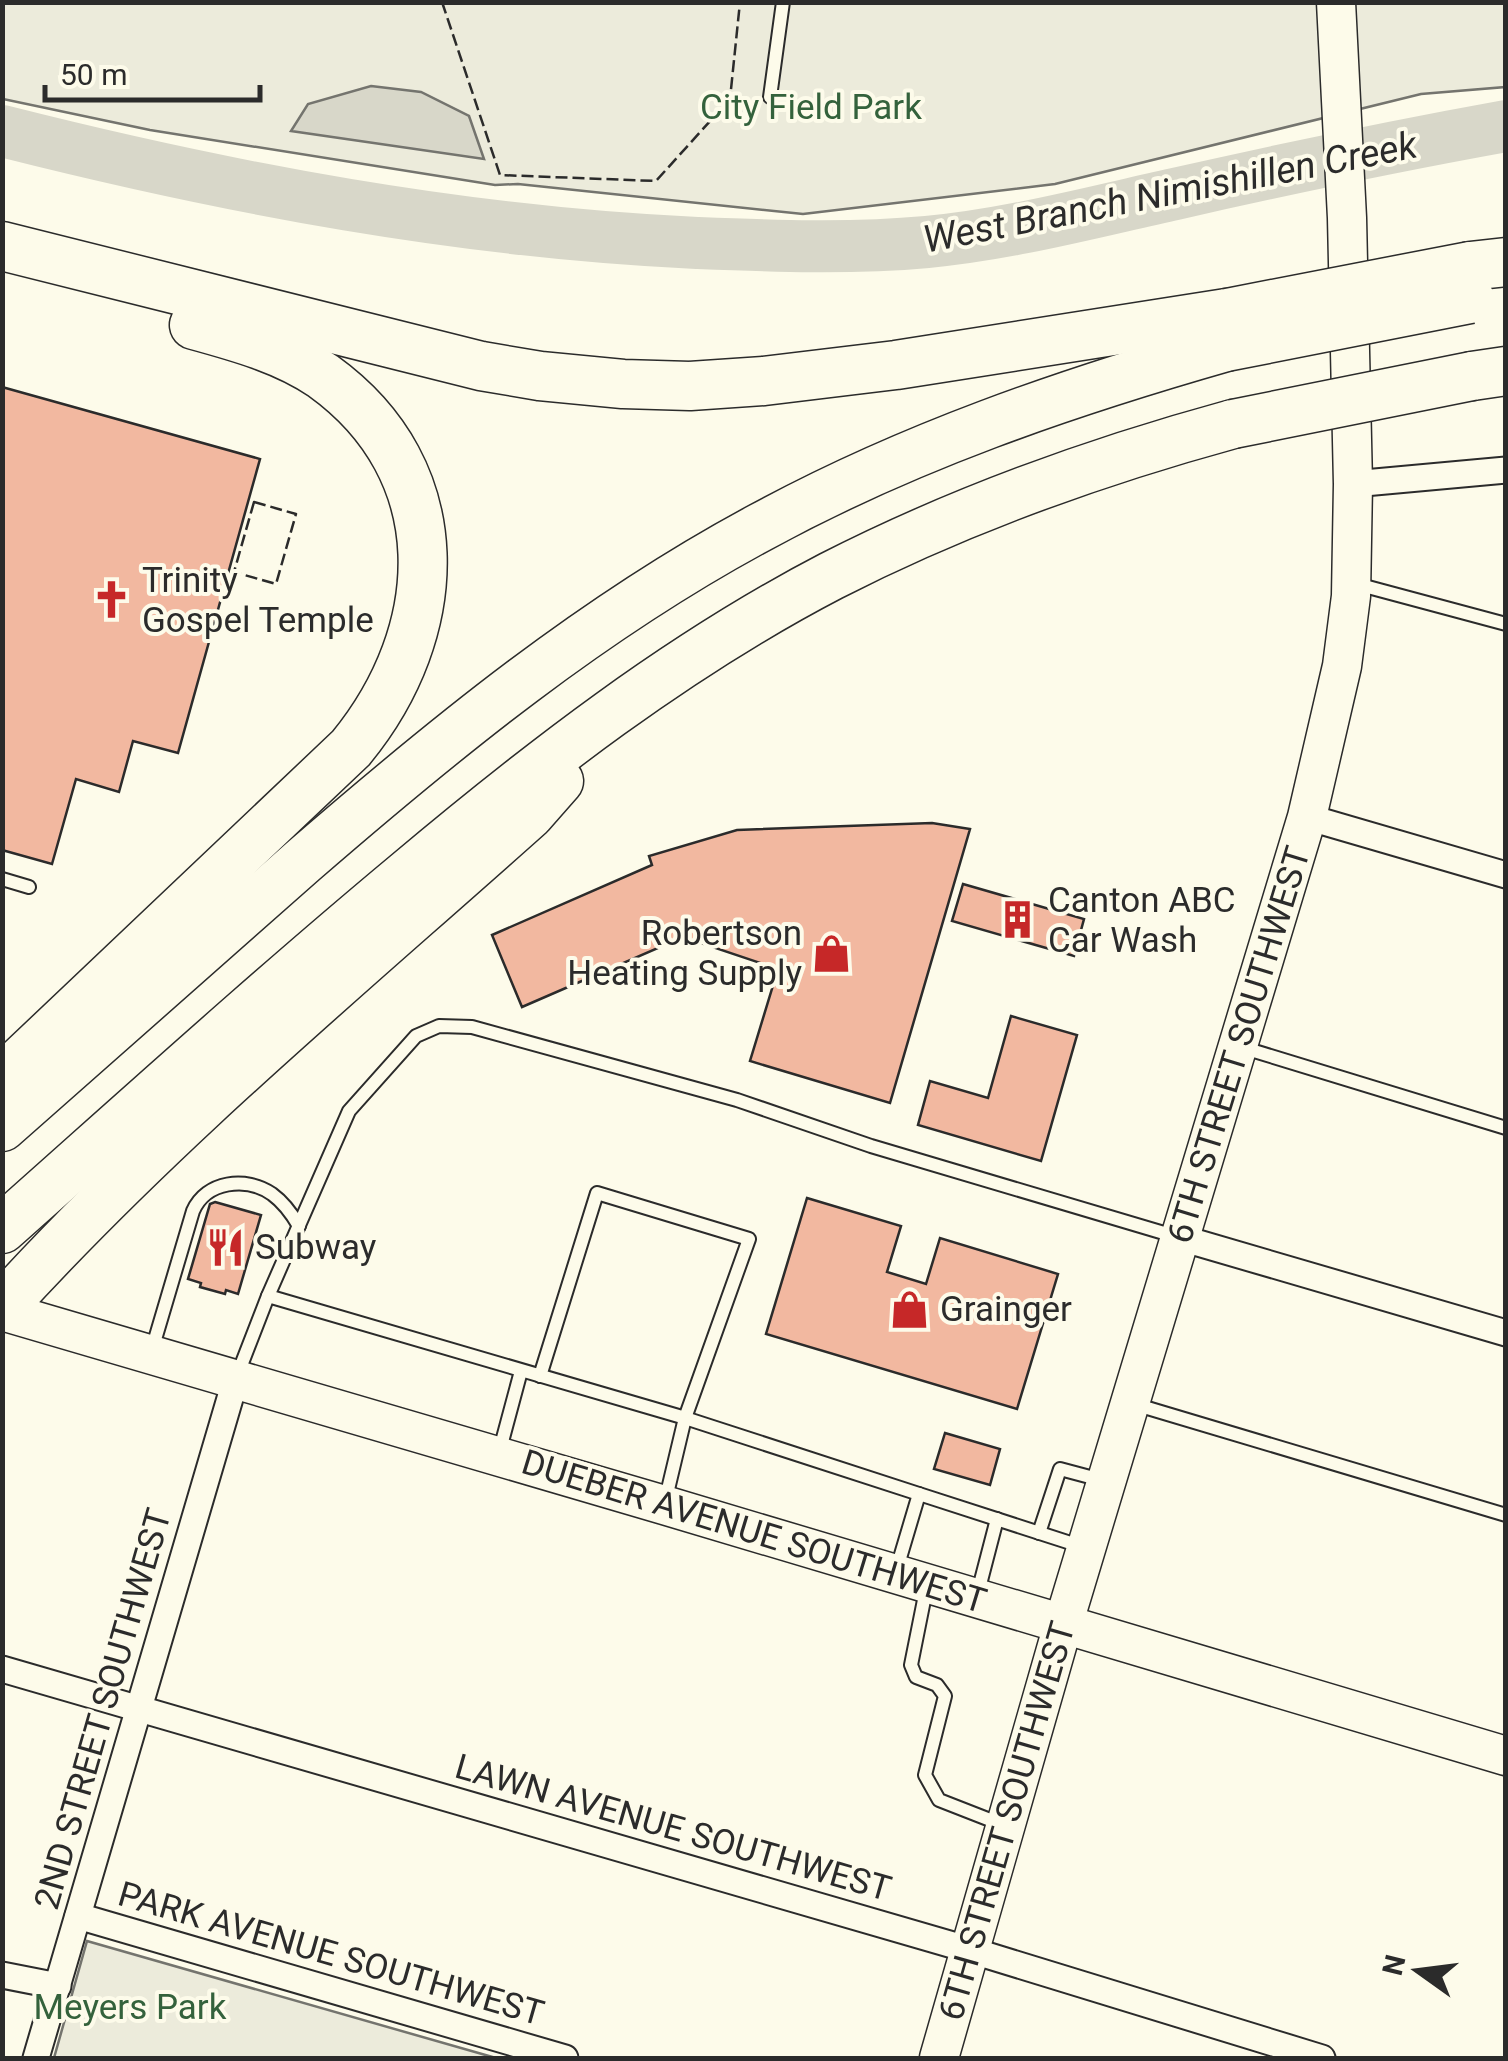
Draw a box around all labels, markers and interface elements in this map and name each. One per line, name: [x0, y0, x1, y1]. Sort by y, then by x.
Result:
scale bar: [45, 40, 260, 102]
text: 50 m: [60, 57, 127, 92]
park label: City Field Park: [700, 87, 922, 128]
water label: West Branch Nimishillen Creek: [919, 122, 1422, 261]
place label: Trinity Gospel Temple: [142, 560, 374, 641]
church icon: Trinity Gospel Temple: [91, 579, 133, 621]
street label: 6TH STREET SOUTHWEST: [1159, 842, 1319, 1248]
place label: Canton ABC Car Wash: [1048, 880, 1236, 961]
building icon: Canton ABC Car Wash: [997, 899, 1039, 941]
place label: Robertson Heating Supply: [567, 913, 802, 994]
shop icon: Robertson Heating Supply: [811, 932, 853, 974]
restaurant icon: Subway: [204, 1226, 246, 1268]
place label: Subway: [255, 1227, 377, 1268]
shop icon: Grainger: [889, 1288, 931, 1330]
place label: Grainger: [940, 1289, 1072, 1330]
street label: DUEBER AVENUE SOUTHWEST: [517, 1442, 991, 1622]
street label: 2ND STREET SOUTHWEST: [26, 1504, 180, 1914]
street label: 6TH STREET SOUTHWEST: [930, 1617, 1084, 2025]
street label: LAWN AVENUE SOUTHWEST: [450, 1746, 896, 1910]
street label: PARK AVENUE SOUTHWEST: [114, 1874, 548, 2034]
north arrow: [1368, 1921, 1468, 2021]
text: N: [1376, 1951, 1413, 1979]
park label: Meyers Park: [34, 1987, 227, 2028]

